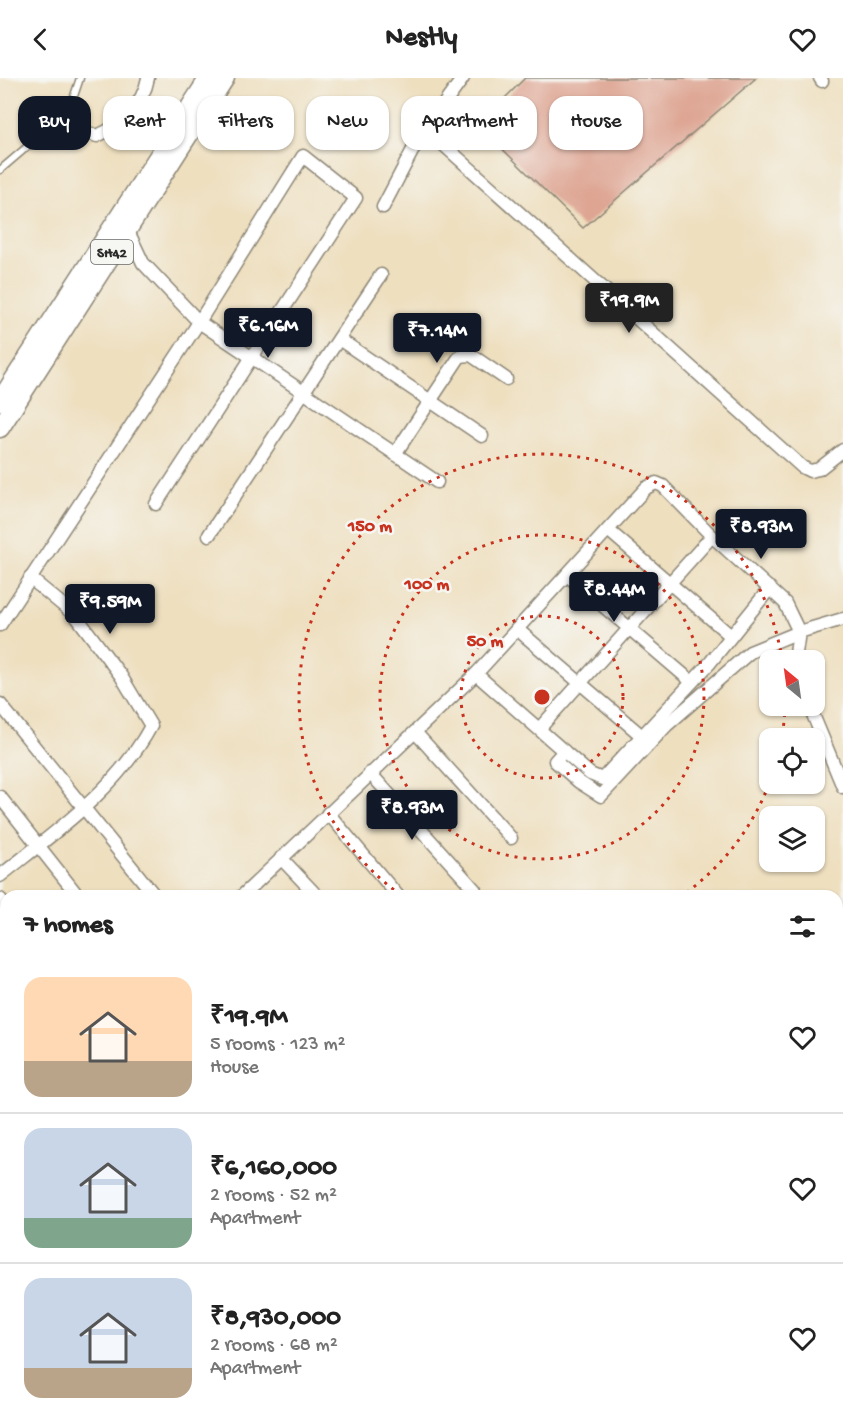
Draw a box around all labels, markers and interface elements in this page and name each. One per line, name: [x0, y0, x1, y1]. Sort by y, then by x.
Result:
icon: back: [24, 23, 57, 56]
text: Nestly: [386, 23, 457, 55]
icon: heart: [786, 23, 819, 56]
chip: Buy: [18, 96, 91, 150]
chip: Rent: [103, 96, 185, 150]
chip: Filters: [197, 96, 294, 150]
chip: New: [306, 96, 389, 150]
chip: Apartment: [401, 96, 537, 150]
chip: House: [549, 96, 643, 150]
road number: SH42: [91, 240, 133, 264]
pin: ₹19.9M: [580, 283, 678, 334]
text: ₹19.9M: [599, 291, 659, 314]
pin: ₹6.16M: [219, 308, 317, 359]
pin: ₹7.14M: [388, 313, 486, 364]
text: ₹6.16M: [238, 316, 298, 339]
text: ₹7.14M: [407, 321, 467, 344]
pin: ₹8.93M: [712, 509, 810, 560]
text: 150 m: [347, 517, 392, 538]
text: ₹8.93M: [730, 517, 792, 540]
pin: ₹8.44M: [565, 572, 663, 623]
text: 100 m: [404, 575, 450, 596]
text: ₹8.44M: [583, 580, 645, 603]
pin: ₹9.59M: [61, 584, 159, 635]
text: ₹9.59M: [79, 592, 141, 615]
text: 50 m: [467, 632, 504, 653]
north arrow: [759, 650, 825, 716]
map controls: [759, 650, 825, 872]
centre of rings: [532, 687, 552, 707]
button: locate: [759, 728, 825, 794]
pin: ₹8.93M: [363, 790, 461, 841]
text: ₹8.93M: [381, 798, 443, 821]
button: layers: [759, 806, 825, 872]
icon: filters: [786, 910, 819, 943]
text: 7 homes: [24, 911, 113, 942]
icon: home: [72, 1001, 144, 1073]
text: ₹19.9M: [210, 1003, 288, 1034]
icon: heart: [786, 1021, 819, 1054]
text: 5 rooms · 123 m²: [210, 1034, 346, 1057]
text: House: [210, 1057, 259, 1080]
icon: home: [72, 1152, 144, 1224]
text: ₹6,160,000: [210, 1154, 337, 1185]
icon: heart: [786, 1172, 819, 1205]
text: 2 rooms · 52 m²: [210, 1185, 337, 1208]
text: Apartment: [210, 1208, 300, 1231]
icon: home: [72, 1302, 144, 1374]
text: ₹8,930,000: [210, 1304, 341, 1335]
icon: heart: [786, 1322, 819, 1355]
text: 2 rooms · 68 m²: [210, 1335, 338, 1358]
text: Apartment: [210, 1358, 300, 1381]

